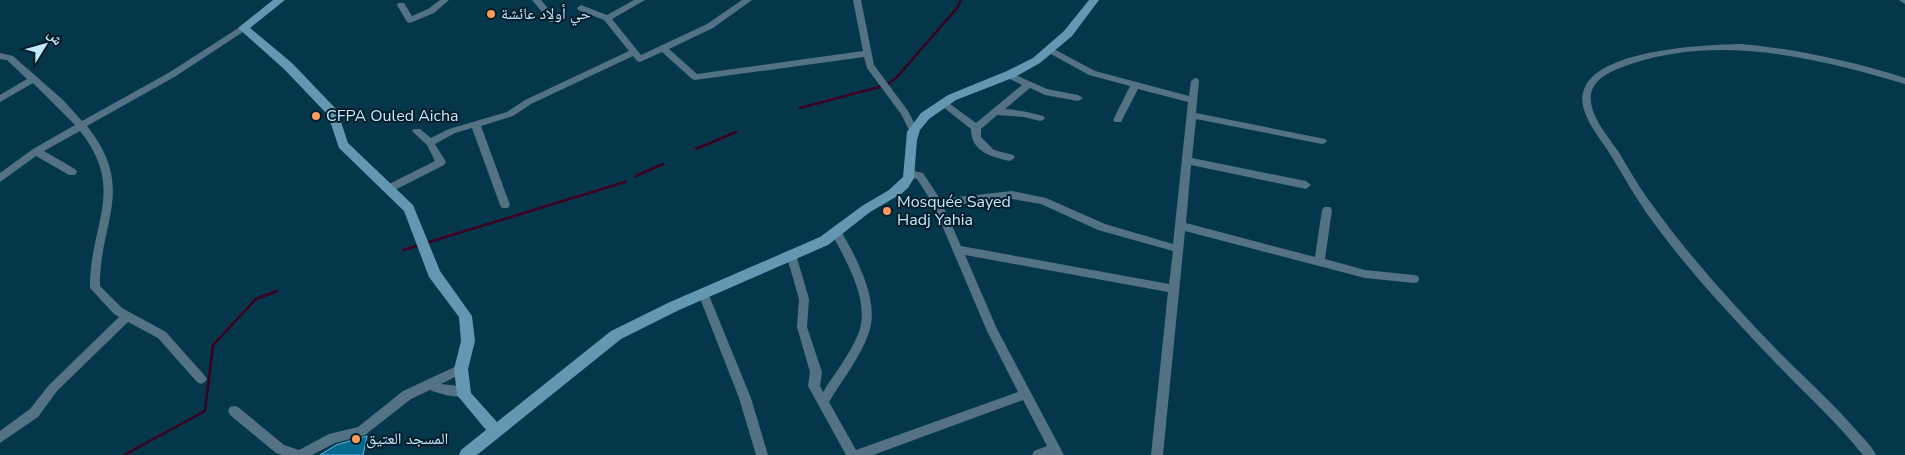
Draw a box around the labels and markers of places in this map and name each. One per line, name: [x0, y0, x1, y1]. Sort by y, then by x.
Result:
place label: حي أولاد عائشة: [501, 3, 591, 26]
marker: حي أولاد عائشة: [485, 8, 497, 20]
place label: CFPA Ouled Aicha: [326, 105, 459, 127]
marker: CFPA Ouled Aicha: [310, 110, 322, 122]
place label: Mosquée Sayed Hadj Yahia: [897, 191, 1011, 231]
marker: Mosquée Sayed Hadj Yahia: [881, 205, 893, 217]
place label: المسجد العتيق: [366, 428, 448, 450]
marker: المسجد العتيق: [350, 433, 362, 445]

